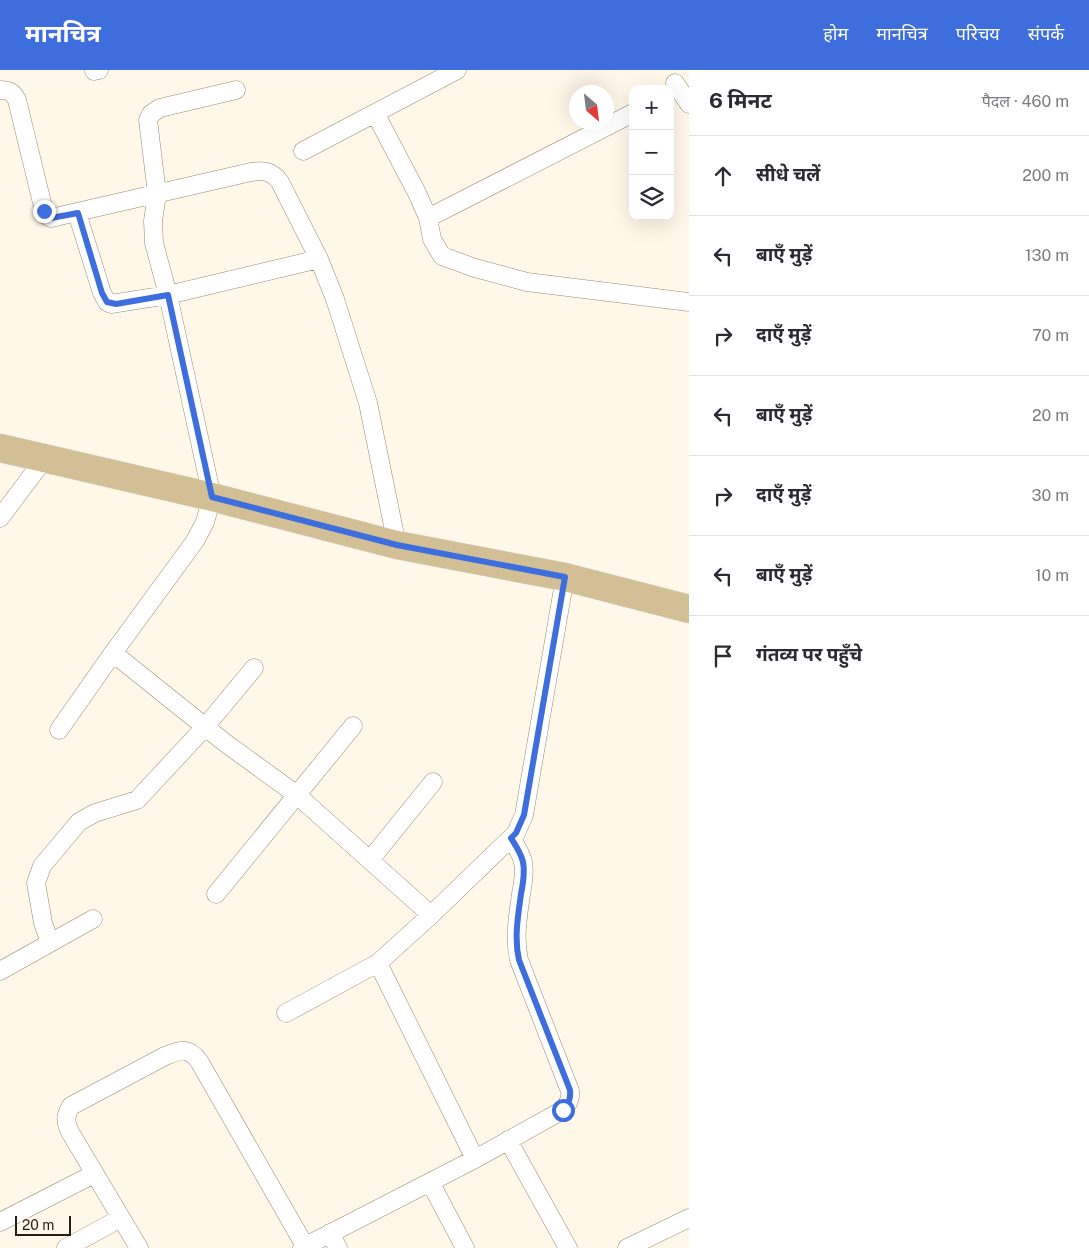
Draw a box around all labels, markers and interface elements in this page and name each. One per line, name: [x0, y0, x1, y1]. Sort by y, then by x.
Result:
text: मानचित्र: [25, 19, 101, 47]
text: होम: [823, 23, 848, 44]
text: मानचित्र: [876, 23, 928, 44]
text: परिचय: [956, 23, 1000, 44]
text: संपर्क: [1028, 23, 1064, 44]
north arrow: [569, 85, 614, 130]
map controls: [629, 85, 674, 220]
button: +: [629, 85, 674, 130]
text: 6 मिनट: [709, 88, 772, 113]
text: पैदल · 460 m: [982, 92, 1069, 111]
button: −: [629, 130, 674, 175]
icon: ahead: [709, 162, 737, 190]
text: सीधे चलें: [756, 163, 820, 185]
text: 200 m: [1022, 166, 1069, 185]
button: layers: [629, 175, 674, 220]
route end: [33, 200, 56, 223]
icon: left: [709, 242, 737, 270]
text: बाएँ मुड़ें: [756, 243, 812, 265]
text: 130 m: [1025, 246, 1069, 265]
icon: right: [709, 322, 737, 350]
text: दाएँ मुड़ें: [756, 323, 811, 345]
text: 70 m: [1032, 326, 1069, 345]
icon: left: [709, 402, 737, 430]
text: बाएँ मुड़ें: [756, 403, 812, 425]
text: 20 m: [1032, 406, 1069, 425]
icon: right: [709, 482, 737, 510]
text: दाएँ मुड़ें: [756, 483, 811, 505]
text: 30 m: [1032, 486, 1069, 505]
icon: left: [709, 562, 737, 590]
text: बाएँ मुड़ें: [756, 563, 812, 585]
text: 10 m: [1035, 566, 1069, 585]
icon: arrive: [709, 642, 737, 670]
text: गंतव्य पर पहुँचे: [756, 643, 862, 665]
route start: [552, 1099, 575, 1122]
scale bar: [15, 1213, 71, 1236]
text: 20 m: [22, 1217, 54, 1233]

